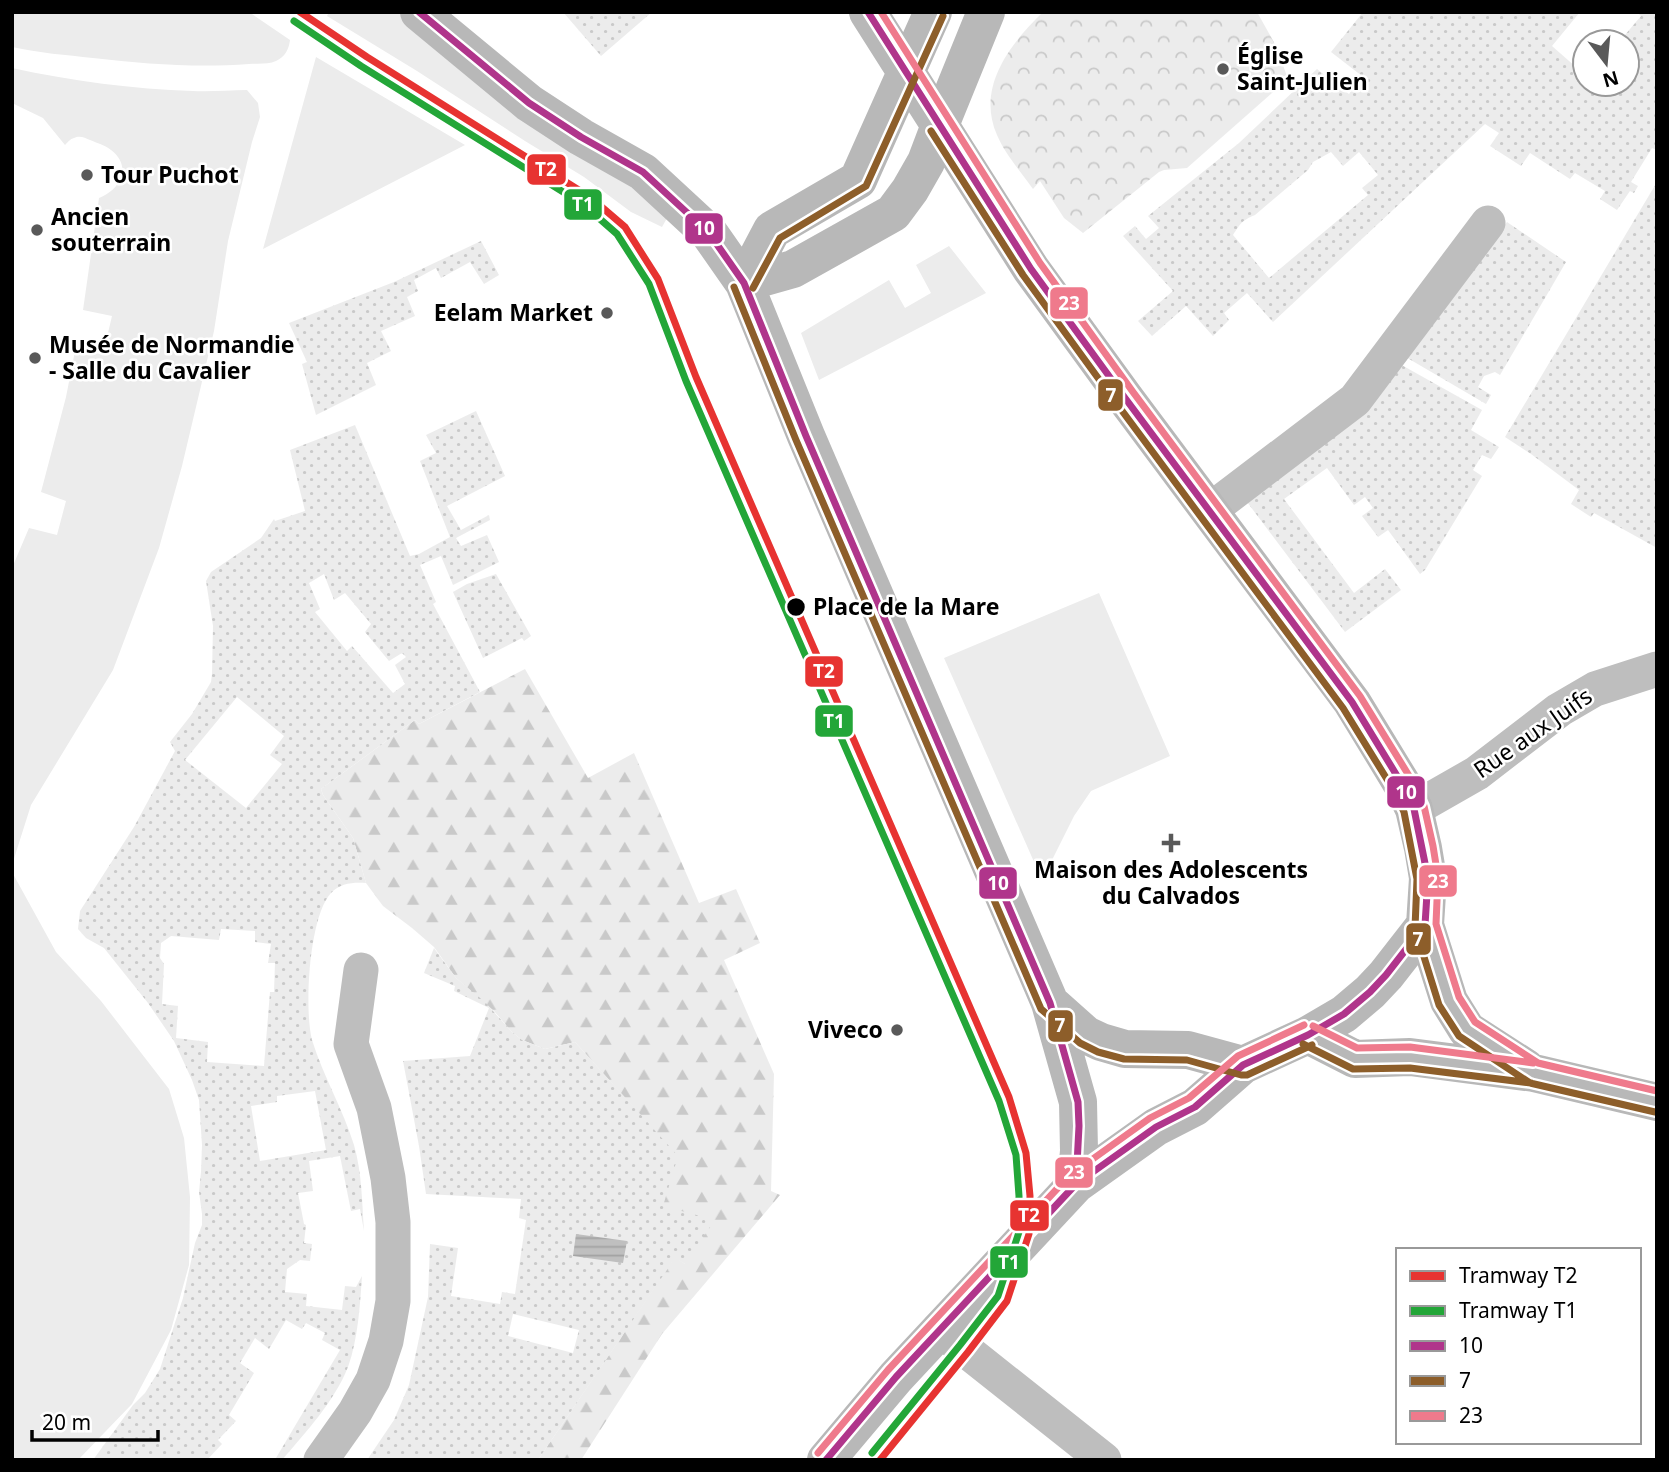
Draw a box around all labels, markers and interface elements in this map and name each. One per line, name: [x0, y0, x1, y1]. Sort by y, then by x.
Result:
north arrow: [1571, 28, 1641, 98]
place label: Église Saint-Julien: [1237, 39, 1368, 97]
marker: Église Saint-Julien: [1215, 61, 1231, 77]
text: N: [1600, 65, 1622, 94]
line badge: T2: [526, 153, 567, 186]
text: T2: [535, 156, 557, 182]
place label: Tour Puchot: [101, 158, 239, 190]
marker: Tour Puchot: [79, 167, 95, 183]
line badge: T1: [563, 188, 603, 221]
text: T1: [572, 191, 594, 217]
place label: Ancien souterrain: [51, 200, 171, 258]
line badge: 10: [684, 212, 724, 245]
text: 10: [693, 215, 715, 241]
marker: Ancien souterrain: [29, 222, 45, 238]
line badge: 23: [1049, 286, 1089, 320]
text: 23: [1058, 290, 1080, 316]
place label: Eelam Market: [434, 296, 593, 328]
marker: Eelam Market: [599, 305, 615, 321]
place label: Musée de Normandie - Salle du Cavalier: [49, 328, 295, 386]
marker: Musée de Normandie - Salle du Cavalier: [27, 350, 43, 366]
line badge: 7: [1097, 378, 1124, 412]
text: 7: [1106, 382, 1117, 408]
place label: Place de la Mare: [813, 590, 999, 622]
marker: Place de la Mare: [785, 596, 807, 618]
line badge: T2: [804, 655, 844, 688]
text: T2: [813, 658, 835, 684]
street label: Rue aux Juifs: [1467, 679, 1598, 785]
line badge: T1: [814, 704, 854, 738]
text: T1: [823, 708, 845, 734]
line badge: 10: [1386, 775, 1426, 809]
text: 10: [1395, 779, 1417, 805]
marker: Maison des Adolescents du Calvados: [1161, 833, 1181, 853]
place label: Maison des Adolescents du Calvados: [1034, 853, 1308, 911]
line badge: 23: [1418, 864, 1458, 898]
line badge: 10: [978, 866, 1018, 900]
text: 23: [1427, 868, 1449, 894]
text: 10: [987, 870, 1009, 896]
line badge: 7: [1405, 922, 1432, 956]
text: 7: [1413, 926, 1424, 952]
line badge: 7: [1047, 1009, 1074, 1043]
text: 7: [1055, 1012, 1066, 1038]
place label: Viveco: [808, 1013, 883, 1045]
marker: Viveco: [889, 1022, 905, 1038]
line badge: 23: [1054, 1156, 1094, 1189]
text: 23: [1063, 1159, 1085, 1185]
line badge: T2: [1009, 1199, 1050, 1232]
text: T2: [1018, 1202, 1040, 1228]
line badge: T1: [989, 1245, 1029, 1279]
legend: [1396, 1248, 1641, 1444]
text: T1: [998, 1249, 1020, 1275]
text: Tramway T2: [1459, 1261, 1577, 1289]
text: Tramway T1: [1459, 1296, 1577, 1324]
text: 10: [1459, 1331, 1483, 1359]
text: 7: [1459, 1366, 1471, 1394]
scale bar: [32, 1398, 158, 1442]
text: 23: [1459, 1401, 1483, 1429]
text: 20 m: [42, 1408, 91, 1436]

